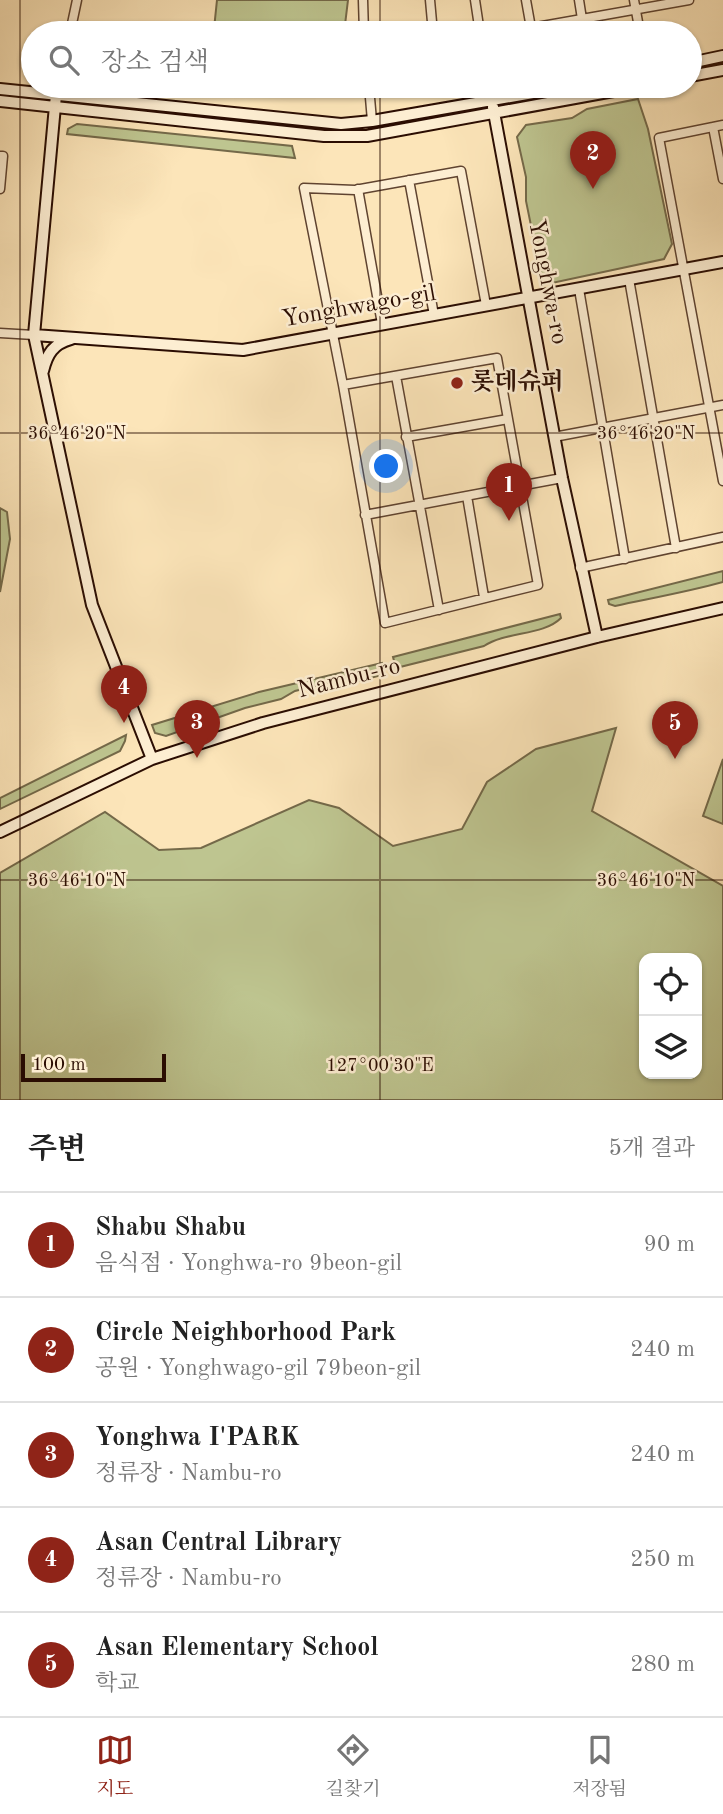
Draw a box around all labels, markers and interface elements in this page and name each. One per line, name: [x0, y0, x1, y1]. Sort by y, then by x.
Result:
search box: [21, 21, 702, 98]
icon: search: [45, 41, 83, 79]
text: 장소 검색: [101, 50, 209, 76]
pin: 2: [570, 131, 616, 189]
street label: Yonghwa-ro: [523, 217, 571, 347]
street label: Yonghwago-gil: [280, 282, 438, 332]
place label: 롯데슈퍼: [471, 368, 564, 395]
marker: 롯데슈퍼: [449, 375, 465, 391]
text: 36°46'20"N: [28, 425, 126, 443]
text: 36°46'20"N: [597, 425, 695, 443]
your location: [369, 449, 403, 483]
pin: 1: [486, 463, 532, 521]
street label: Nambu-ro: [295, 655, 403, 703]
pin: 4: [101, 665, 147, 723]
pin: 3: [174, 700, 220, 758]
pin: 5: [652, 701, 698, 759]
text: 36°46'10"N: [28, 872, 126, 890]
text: 36°46'10"N: [597, 872, 695, 890]
map controls: [639, 953, 702, 1079]
button: locate: [639, 953, 702, 1016]
button: layers: [639, 1016, 702, 1079]
scale bar: [21, 1051, 166, 1083]
text: 100 m: [32, 1056, 85, 1075]
text: 127°00'30"E: [326, 1057, 434, 1075]
text: 주변: [28, 1135, 86, 1165]
text: 5개 결과: [609, 1137, 695, 1160]
text: Shabu Shabu: [95, 1215, 246, 1241]
text: 1: [44, 1233, 58, 1256]
text: 90 m: [644, 1233, 695, 1256]
text: 음식점 · Yonghwa-ro 9beon-gil: [95, 1252, 402, 1275]
text: Circle Neighborhood Park: [95, 1320, 396, 1346]
text: 2: [44, 1338, 58, 1361]
text: 240 m: [630, 1338, 695, 1361]
text: 공원 · Yonghwago-gil 79beon-gil: [95, 1357, 421, 1380]
text: Yonghwa I'PARK: [95, 1425, 300, 1451]
text: 3: [44, 1443, 58, 1466]
text: 240 m: [630, 1443, 695, 1466]
text: 정류장 · Nambu-ro: [95, 1462, 282, 1485]
text: Asan Central Library: [95, 1530, 342, 1556]
text: 4: [44, 1548, 58, 1571]
text: 250 m: [630, 1548, 695, 1571]
text: 정류장 · Nambu-ro: [95, 1567, 282, 1590]
text: Asan Elementary School: [95, 1635, 378, 1661]
text: 5: [44, 1653, 58, 1676]
text: 280 m: [630, 1653, 695, 1676]
text: 학교: [95, 1672, 139, 1695]
tab: 지도: [96, 1731, 134, 1802]
tab: 길찾기: [325, 1731, 381, 1802]
tab: 저장됨: [572, 1731, 627, 1802]

